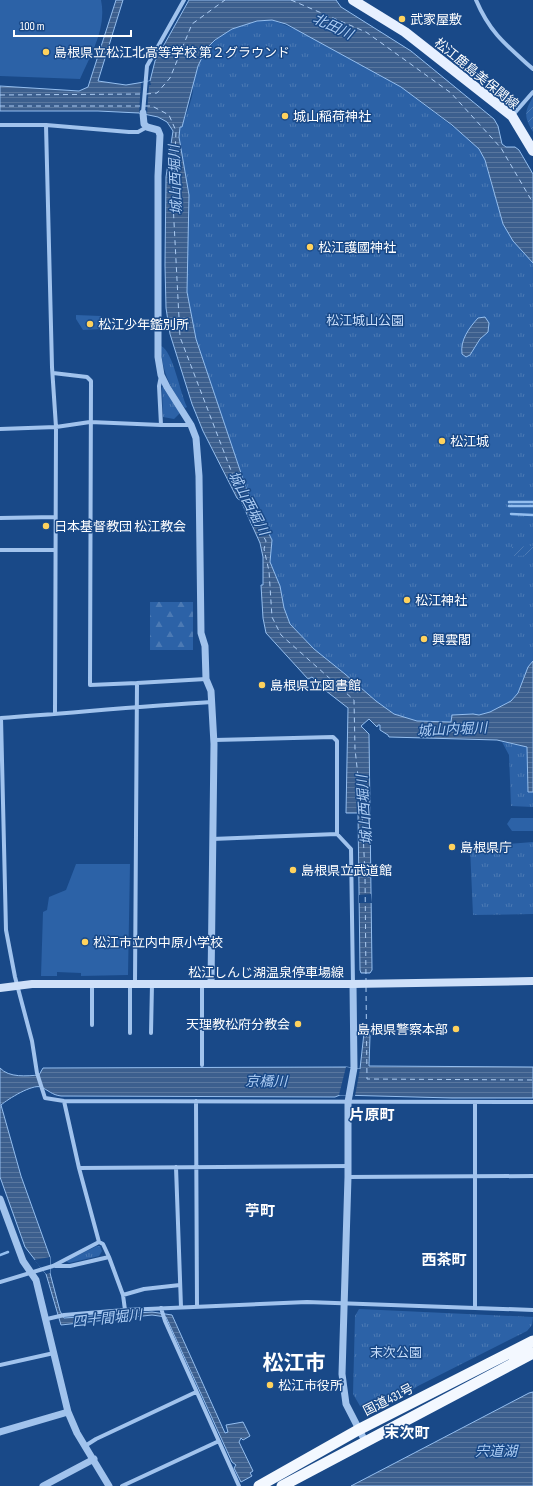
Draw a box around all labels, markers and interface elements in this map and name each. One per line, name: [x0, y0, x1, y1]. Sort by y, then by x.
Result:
water label: 北田川: [310, 10, 357, 44]
scale bar: [14, 12, 131, 38]
place label: 武家屋敷: [410, 12, 462, 28]
marker: 武家屋敷: [397, 14, 407, 24]
text: 100 m: [20, 19, 45, 34]
street label: 松江鹿島美保関線: [431, 35, 522, 113]
place label: 島根県立松江北高等学校 第２グラウンド: [54, 45, 290, 61]
marker: 島根県立松江北高等学校 第２グラウンド: [41, 47, 51, 57]
place label: 城山稲荷神社: [293, 109, 371, 125]
marker: 城山稲荷神社: [280, 111, 290, 121]
water label: 城山西堀川: [166, 143, 185, 215]
place label: 松江護國神社: [318, 240, 396, 256]
marker: 松江護國神社: [305, 242, 315, 252]
park label: 松江城山公園: [326, 313, 404, 329]
place label: 松江少年鑑別所: [98, 317, 189, 333]
marker: 松江少年鑑別所: [85, 319, 95, 329]
place label: 松江城: [450, 434, 489, 450]
marker: 松江城: [437, 436, 447, 446]
water label: 城山西堀川: [225, 468, 273, 540]
place label: 日本基督教団 松江教会: [54, 519, 186, 535]
marker: 日本基督教団 松江教会: [41, 521, 51, 531]
place label: 松江神社: [415, 593, 467, 609]
marker: 松江神社: [402, 595, 412, 605]
place label: 興雲閣: [432, 632, 471, 648]
marker: 興雲閣: [419, 634, 429, 644]
place label: 島根県立図書館: [270, 678, 361, 694]
marker: 島根県立図書館: [257, 680, 267, 690]
water label: 城山内堀川: [417, 719, 489, 740]
water label: 城山西堀川: [353, 772, 375, 845]
place label: 島根県庁: [460, 840, 512, 856]
marker: 島根県庁: [447, 842, 457, 852]
place label: 島根県立武道館: [301, 863, 392, 879]
marker: 島根県立武道館: [288, 865, 298, 875]
place label: 松江市立内中原小学校: [93, 935, 223, 951]
marker: 松江市立内中原小学校: [80, 937, 90, 947]
street label: 松江しんじ湖温泉停車場線: [188, 965, 344, 981]
place label: 天理教松府分教会: [186, 1017, 290, 1033]
marker: 天理教松府分教会: [293, 1019, 303, 1029]
place label: 島根県警察本部: [357, 1022, 448, 1038]
marker: 島根県警察本部: [451, 1024, 461, 1034]
water label: 京橋川: [245, 1073, 289, 1090]
district label: 片原町: [349, 1106, 395, 1125]
district label: 苧町: [245, 1202, 275, 1221]
district label: 西茶町: [421, 1251, 467, 1270]
water label: 四十間堀川: [71, 1306, 145, 1331]
park label: 末次公園: [370, 1345, 422, 1361]
district label: 松江市: [263, 1351, 326, 1376]
place label: 松江市役所: [278, 1378, 343, 1394]
marker: 松江市役所: [265, 1380, 275, 1390]
street label: 国道431号: [361, 1380, 416, 1419]
district label: 末次町: [384, 1424, 430, 1443]
water label: 宍道湖: [475, 1443, 519, 1460]

